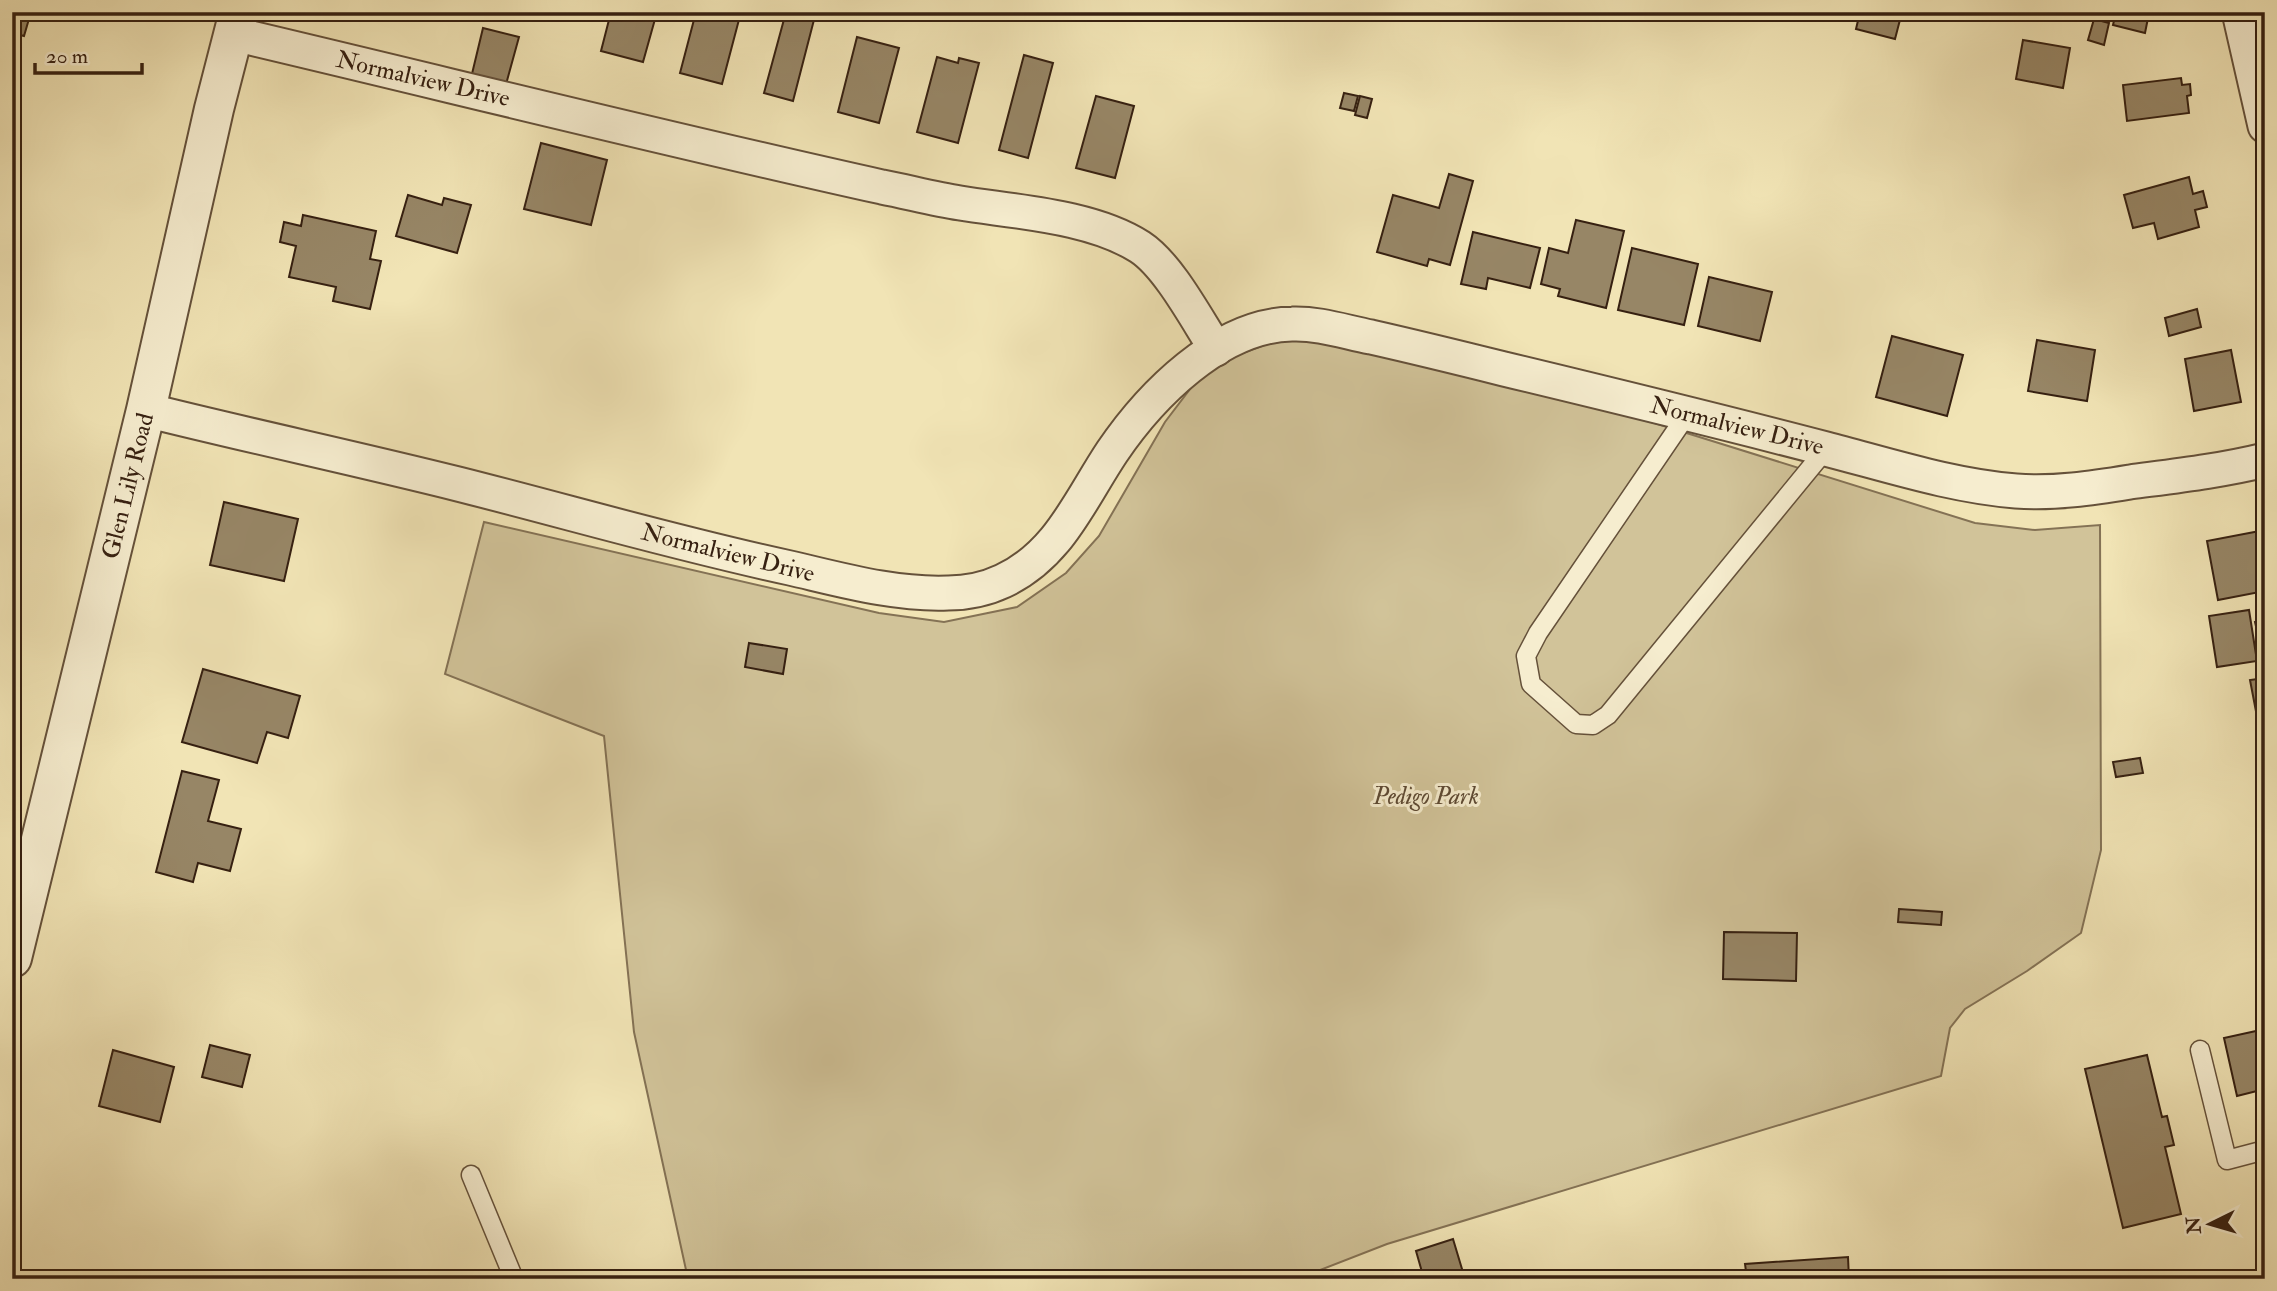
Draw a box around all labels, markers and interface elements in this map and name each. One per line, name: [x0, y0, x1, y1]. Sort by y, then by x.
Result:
scale bar: [35, 32, 142, 76]
text: 20 m: [46, 43, 88, 70]
street label: Normalview Drive: [333, 44, 513, 114]
street label: Normalview Drive: [1647, 389, 1827, 463]
street label: Glen Lily Road: [95, 410, 161, 562]
street label: Normalview Drive: [638, 516, 818, 590]
park label: Pedigo Park: [1372, 781, 1479, 812]
north arrow: [2176, 1190, 2246, 1260]
text: N: [2181, 1215, 2207, 1236]

